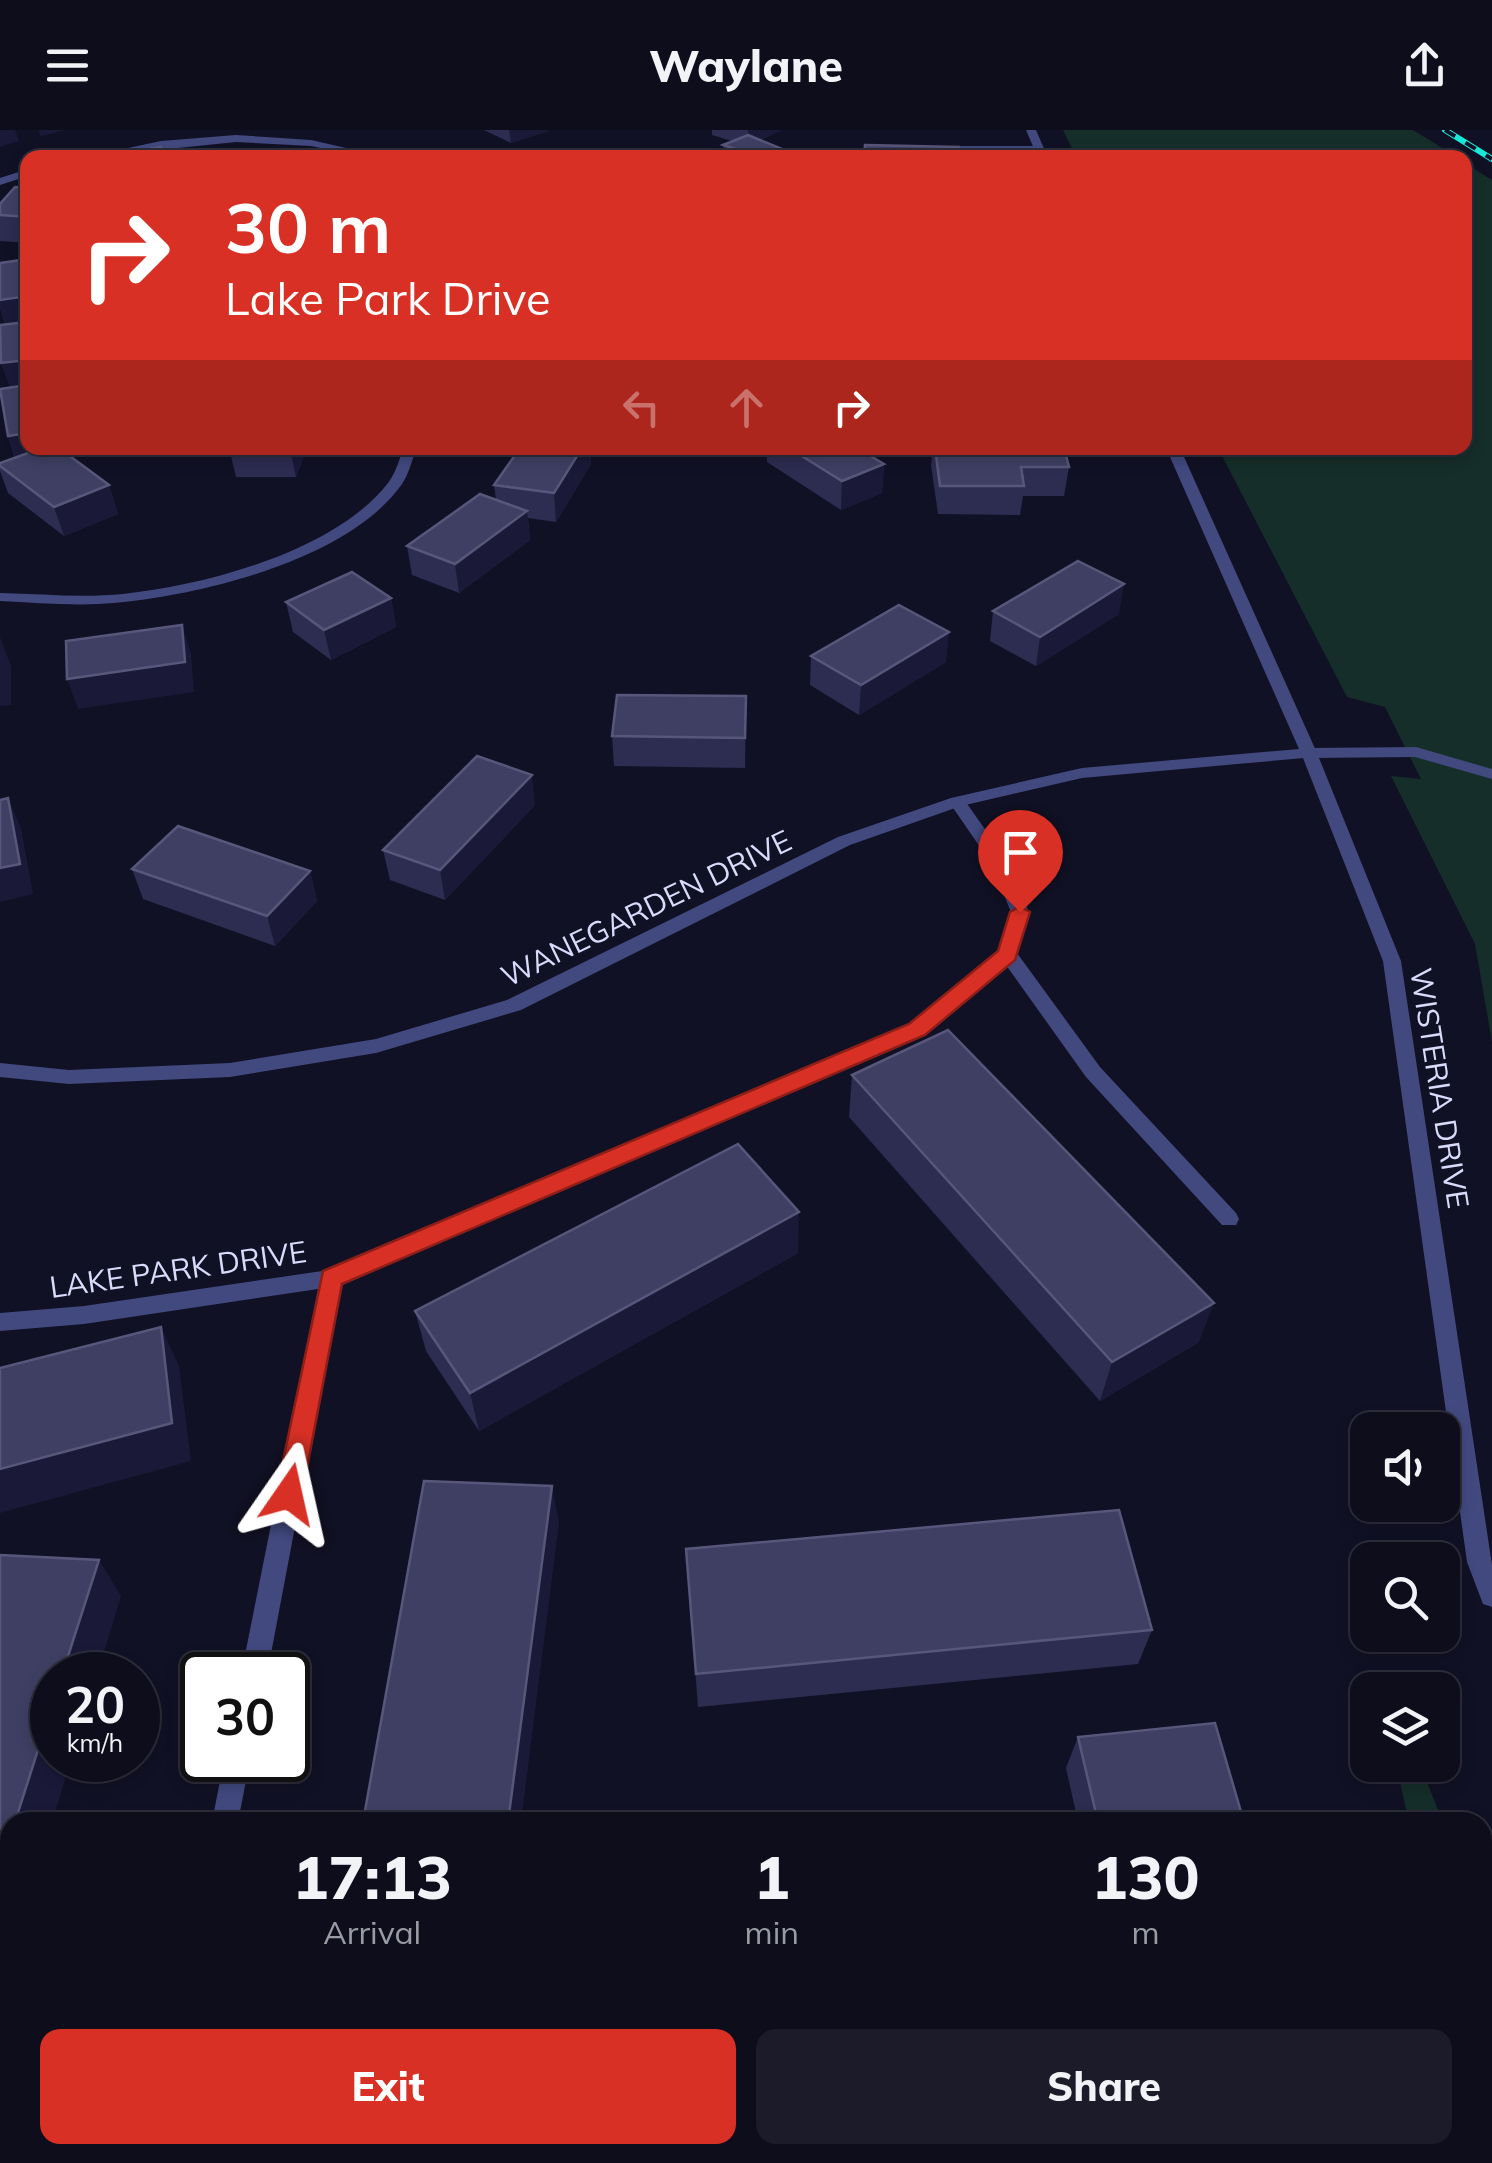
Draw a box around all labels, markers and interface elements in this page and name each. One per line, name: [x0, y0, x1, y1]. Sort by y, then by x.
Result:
text: Waylane: [649, 37, 843, 93]
icon: menu: [40, 38, 95, 93]
icon: share: [1397, 38, 1452, 93]
text: 30 m: [225, 183, 391, 271]
icon: right: [60, 190, 190, 320]
text: Lake Park Drive: [225, 270, 551, 326]
icon: left: [614, 380, 669, 435]
icon: ahead: [719, 380, 774, 435]
icon: right: [824, 380, 879, 435]
pin: [978, 810, 1063, 913]
street label: WANEGARDEN DRIVE: [495, 821, 797, 995]
icon: arrive: [993, 825, 1048, 880]
street label: WISTERIA DRIVE: [1402, 965, 1478, 1211]
street label: LAKE PARK DRIVE: [47, 1232, 309, 1306]
map controls: [1350, 1412, 1460, 1782]
button: sound: [1350, 1412, 1460, 1522]
position arrow: [237, 1442, 341, 1546]
button: search: [1350, 1542, 1460, 1652]
speed limit sign: 30: [180, 1652, 310, 1782]
button: layers: [1350, 1672, 1460, 1782]
text: 20: [65, 1673, 125, 1736]
text: km/h: [67, 1727, 123, 1758]
text: 17:13: [292, 1839, 452, 1914]
text: 1: [754, 1839, 790, 1914]
text: 130: [1091, 1839, 1199, 1914]
text: Arrival: [323, 1912, 421, 1952]
text: min: [745, 1912, 799, 1952]
text: m: [1131, 1912, 1160, 1952]
button: Exit: [40, 2029, 736, 2144]
button: Share: [756, 2029, 1452, 2144]

